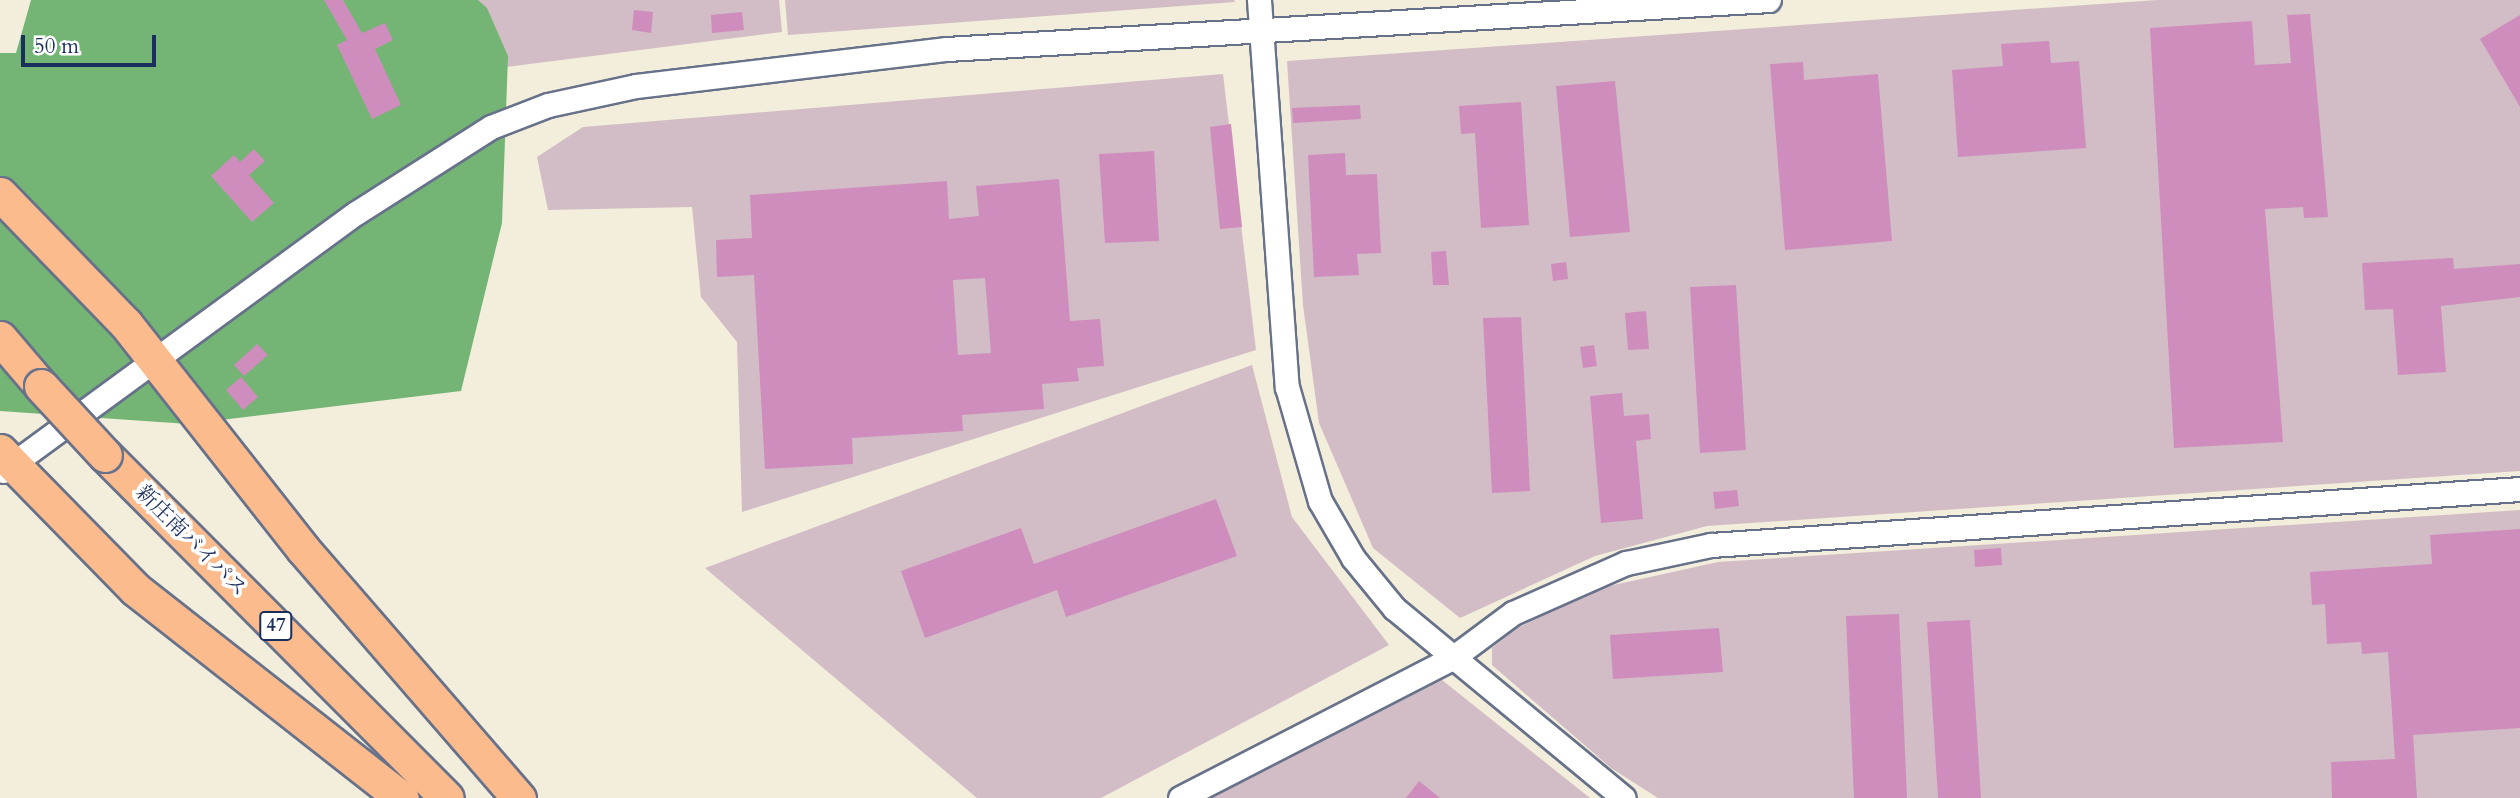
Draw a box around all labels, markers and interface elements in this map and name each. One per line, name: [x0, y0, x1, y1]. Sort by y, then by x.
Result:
scale bar: [24, 21, 159, 65]
text: 50 m: [34, 32, 79, 61]
street label: 新庄南バイパス: [130, 480, 252, 602]
road number: 47: [258, 610, 294, 642]

